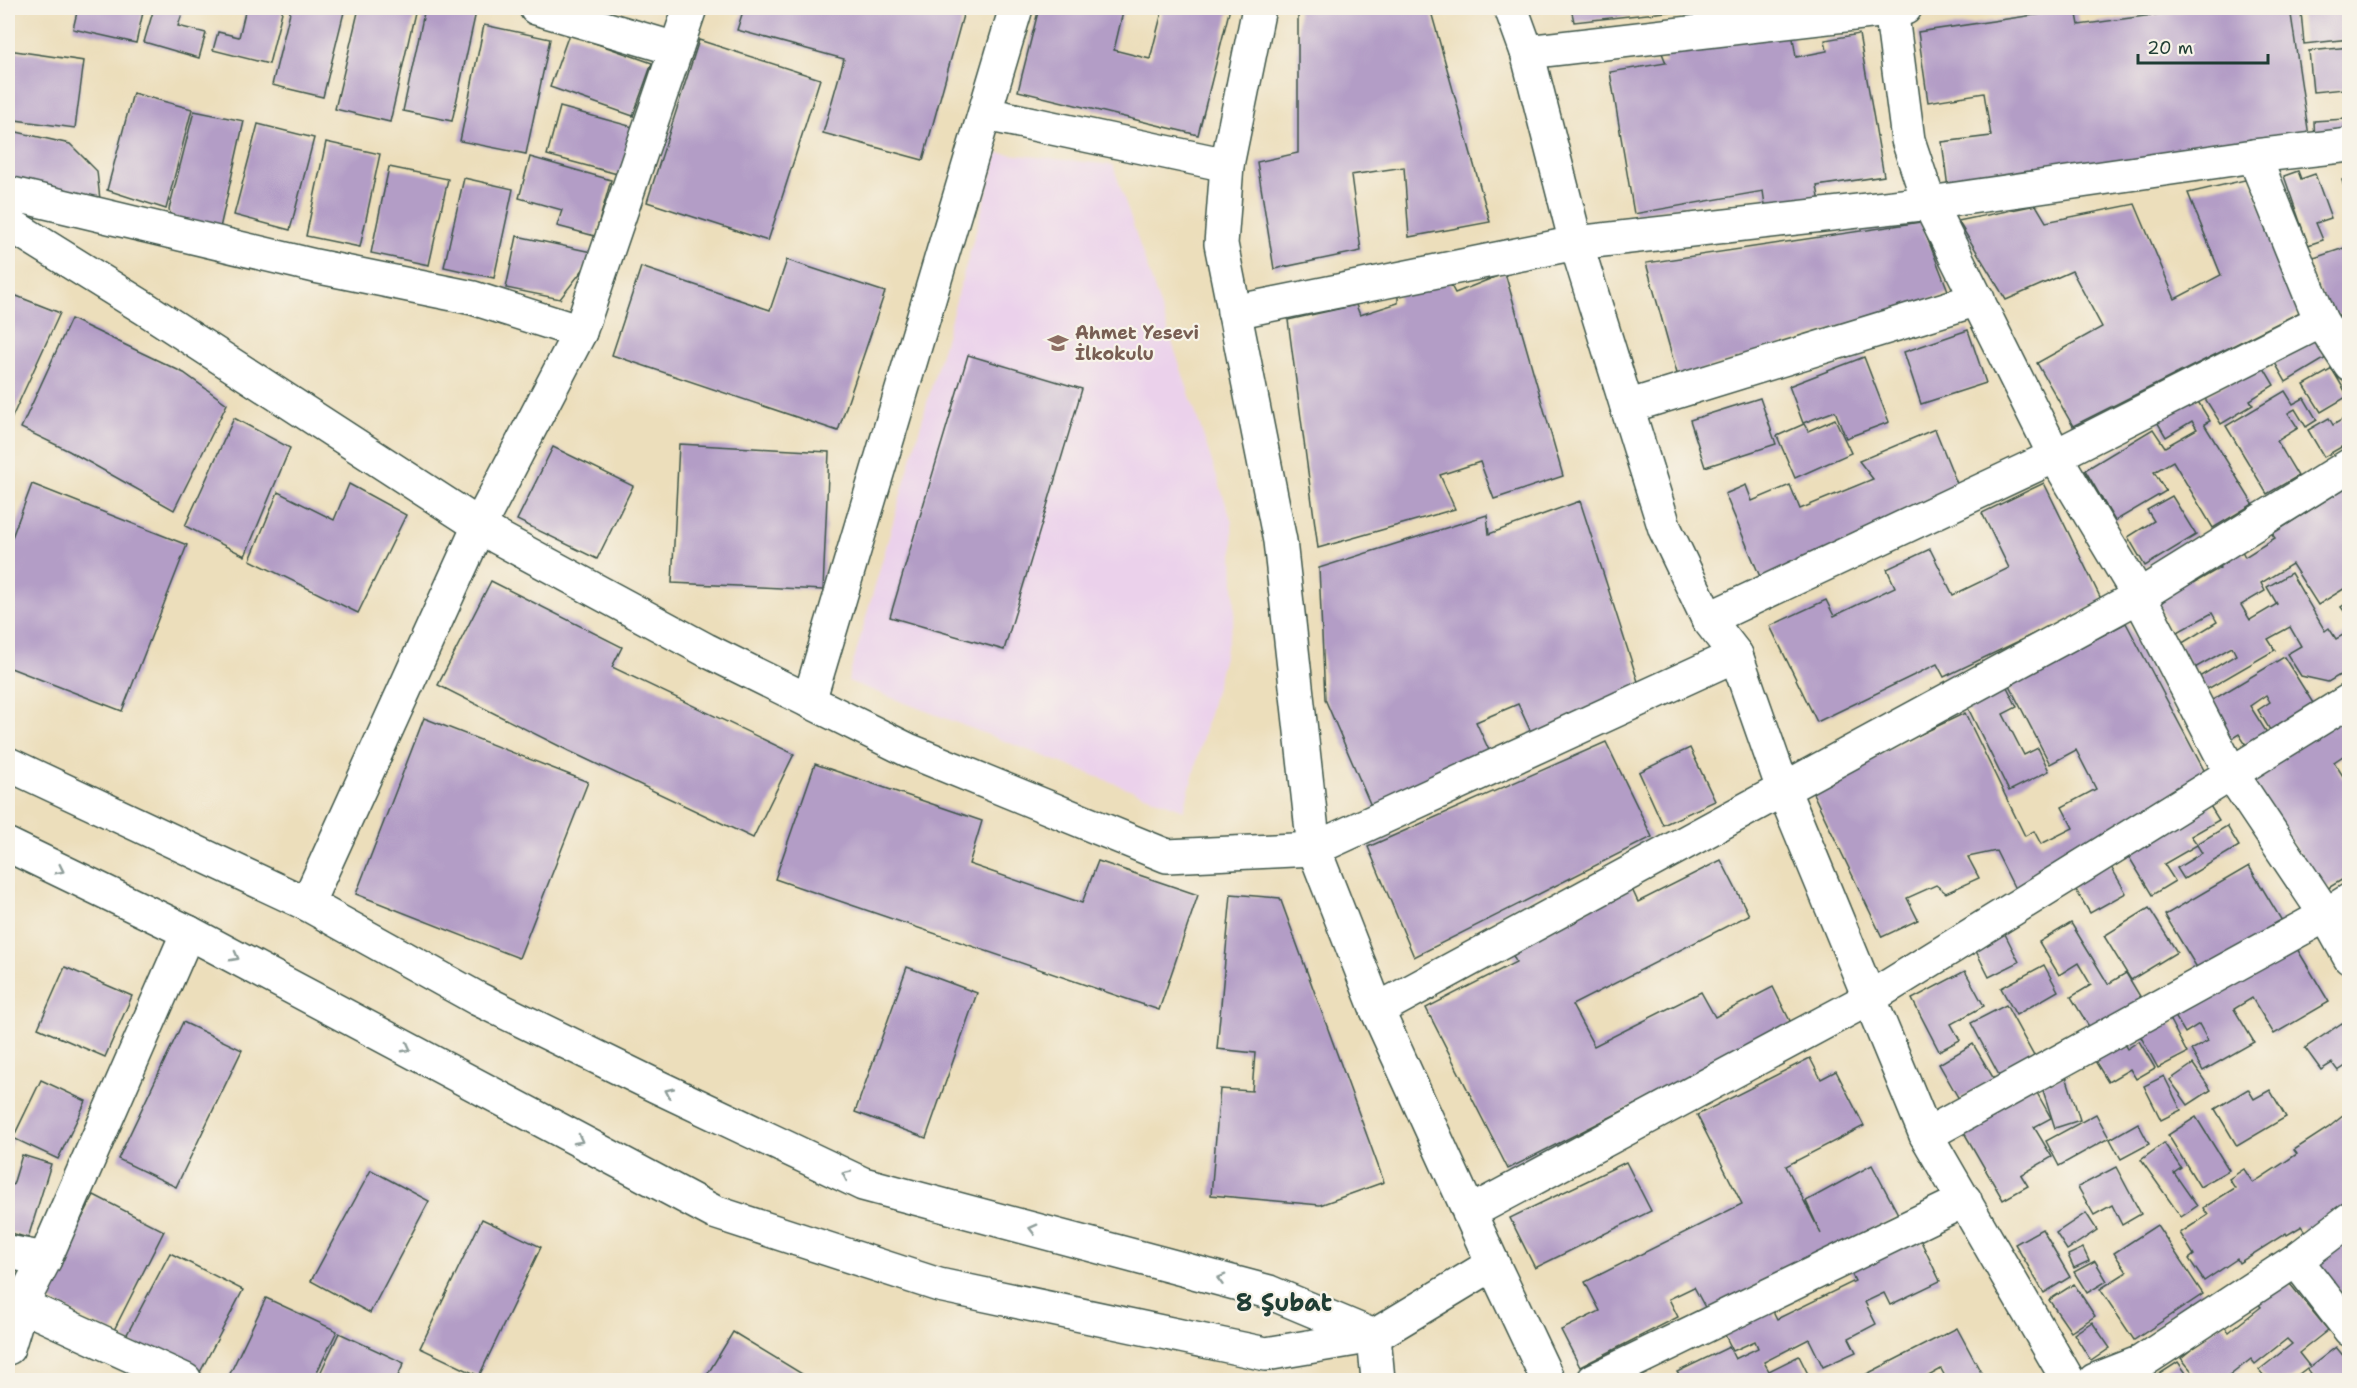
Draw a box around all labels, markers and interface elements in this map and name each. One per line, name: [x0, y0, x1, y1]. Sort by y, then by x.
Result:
scale bar: [2138, 27, 2268, 65]
text: 20 m: [2147, 36, 2193, 60]
place label: Ahmet Yesevi İlkokulu: [1075, 321, 1199, 366]
school or university icon: Ahmet Yesevi İlkokulu: [1046, 331, 1070, 355]
one-way arrow: [54, 863, 65, 875]
one-way arrow: [229, 950, 239, 961]
one-way arrow: [401, 1041, 411, 1052]
one-way arrow: [664, 1088, 675, 1100]
one-way arrow: [573, 1133, 583, 1144]
one-way arrow: [841, 1171, 852, 1183]
one-way arrow: [1028, 1224, 1039, 1236]
one-way arrow: [1216, 1274, 1227, 1286]
district label: 8 Şubat: [1236, 1287, 1333, 1319]

